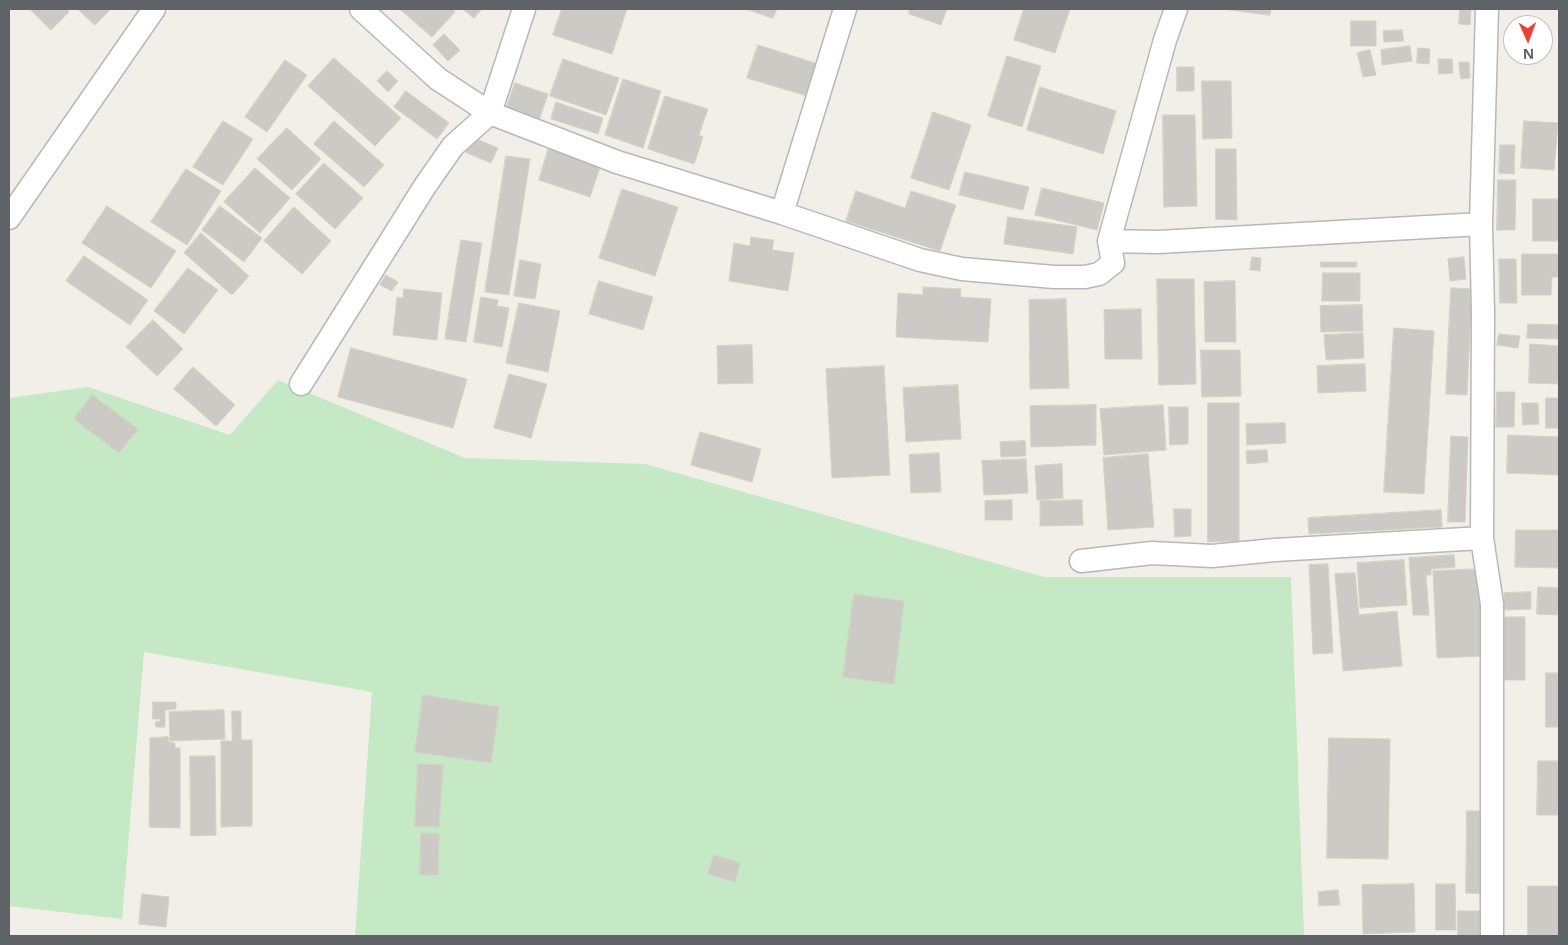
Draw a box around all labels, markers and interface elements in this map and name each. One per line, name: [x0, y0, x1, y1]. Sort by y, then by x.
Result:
north arrow: [1503, 15, 1553, 65]
text: N: [1522, 45, 1535, 64]

